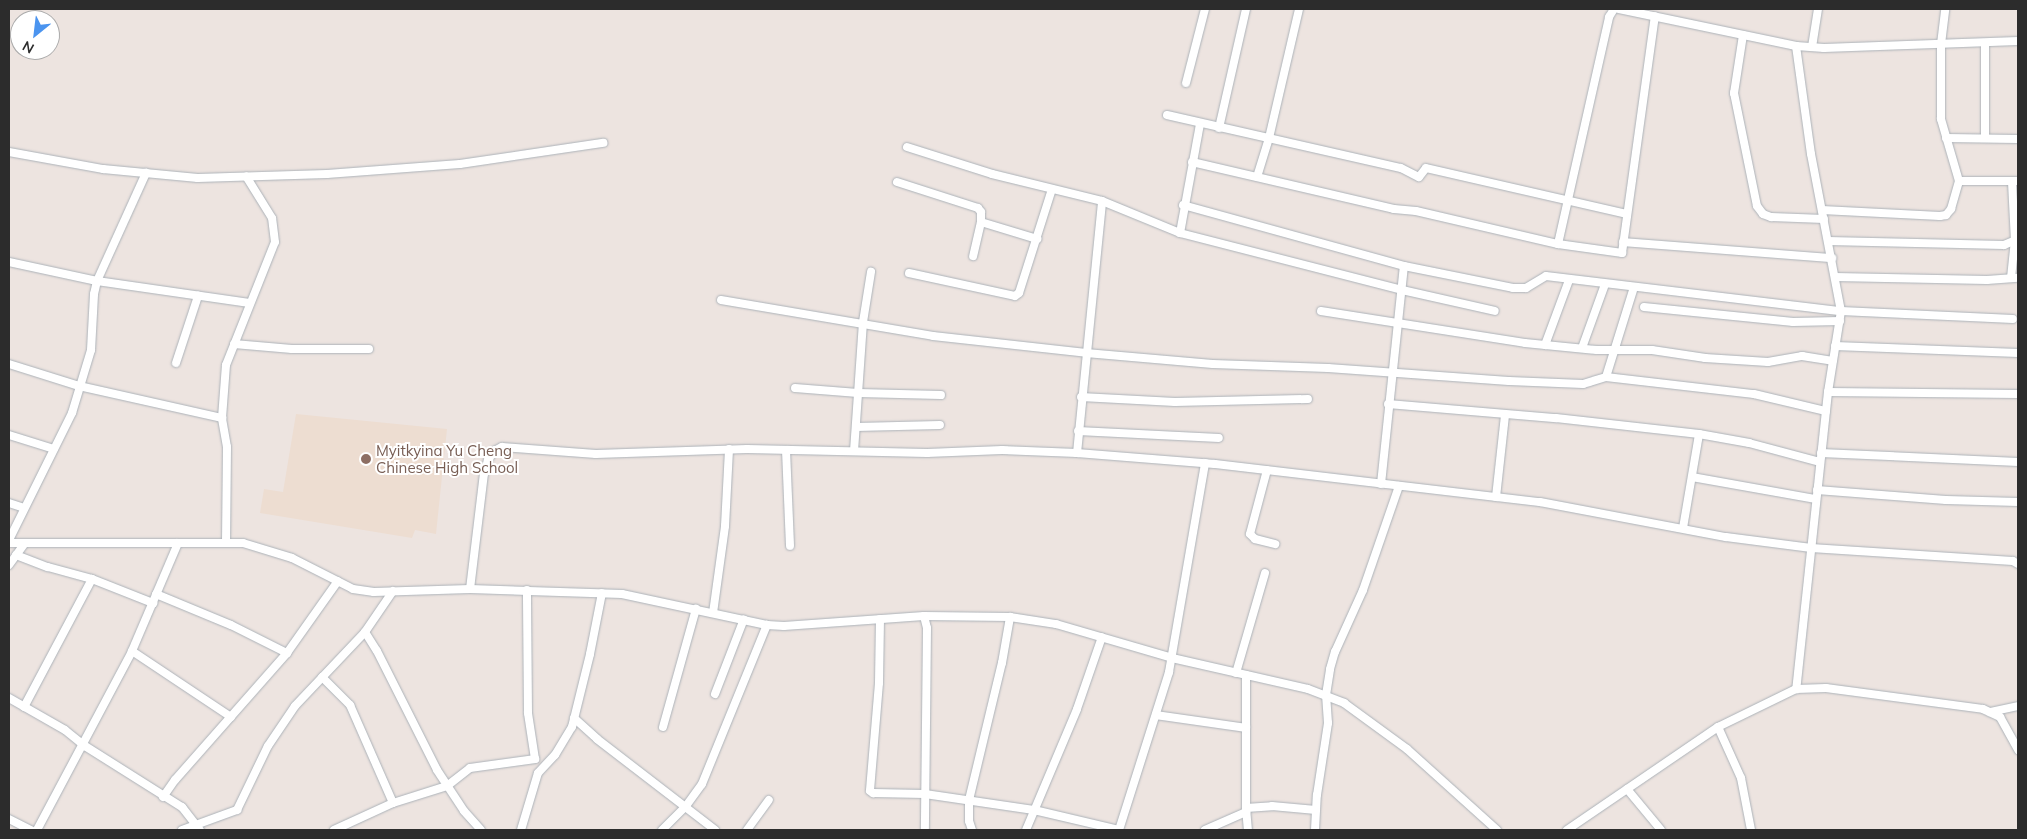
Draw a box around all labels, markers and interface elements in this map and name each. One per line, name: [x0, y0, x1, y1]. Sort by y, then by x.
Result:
north arrow: [10, 10, 60, 60]
text: N: [19, 37, 37, 58]
place label: Myitkyina Yu Cheng Chinese High School: [376, 441, 518, 476]
marker: Myitkyina Yu Cheng Chinese High School: [360, 453, 372, 465]

